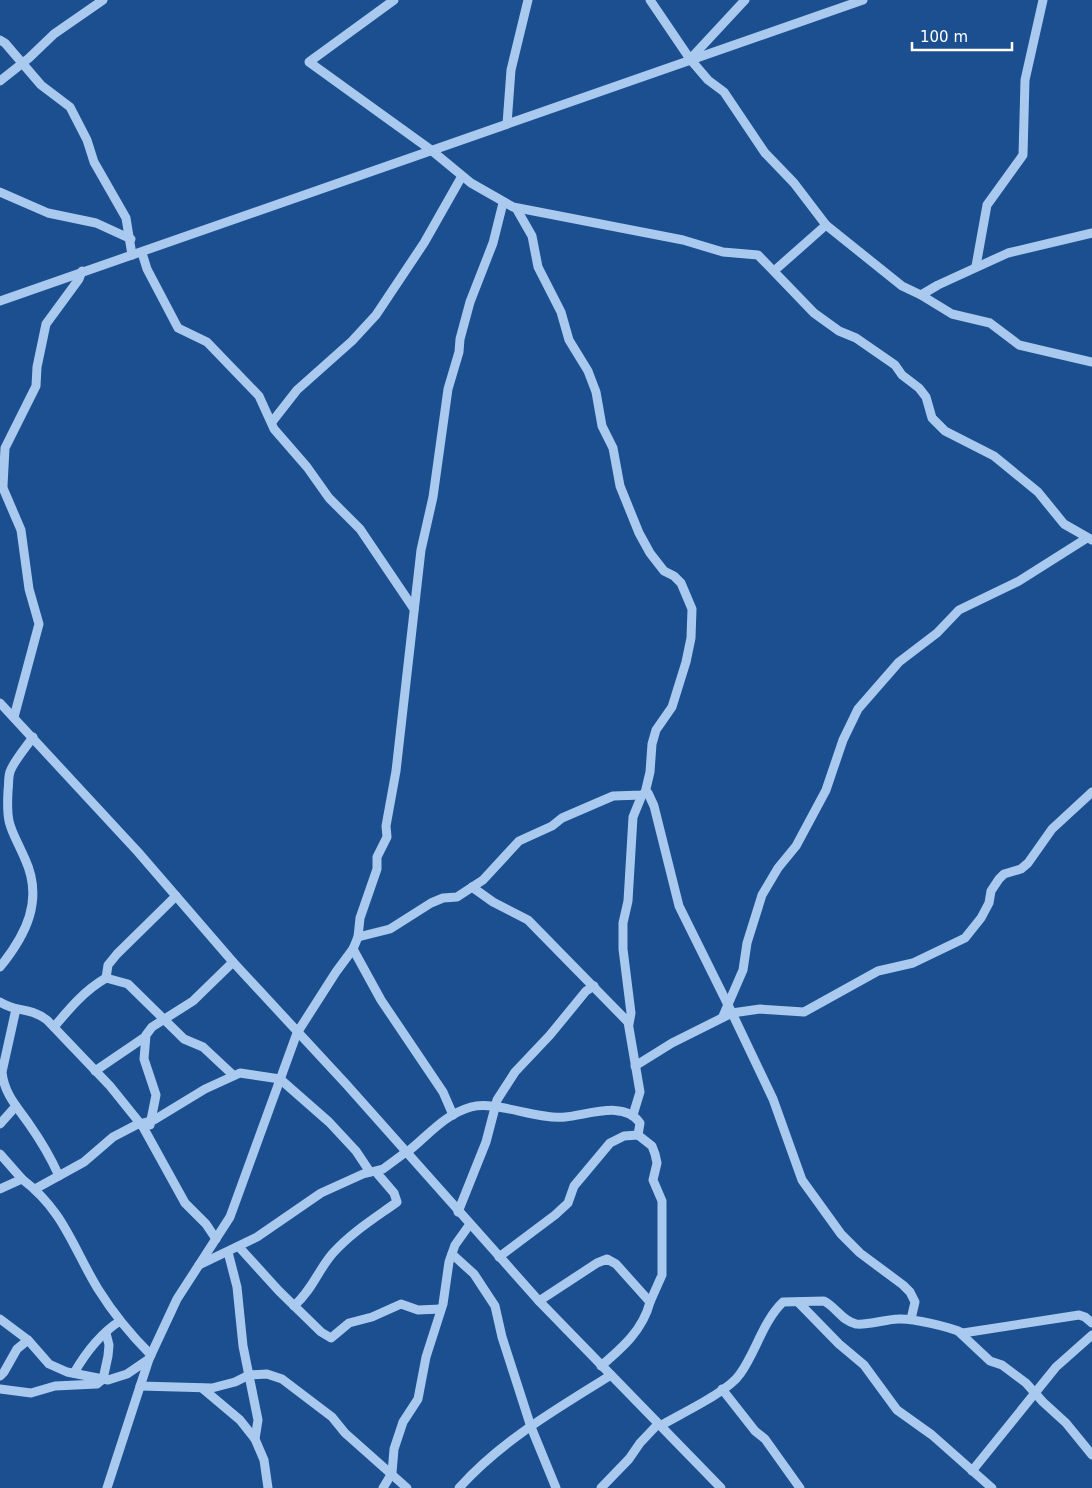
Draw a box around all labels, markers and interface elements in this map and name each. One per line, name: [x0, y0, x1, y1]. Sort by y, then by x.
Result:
scale bar: [912, 20, 1012, 52]
text: 100 m: [920, 28, 968, 46]

